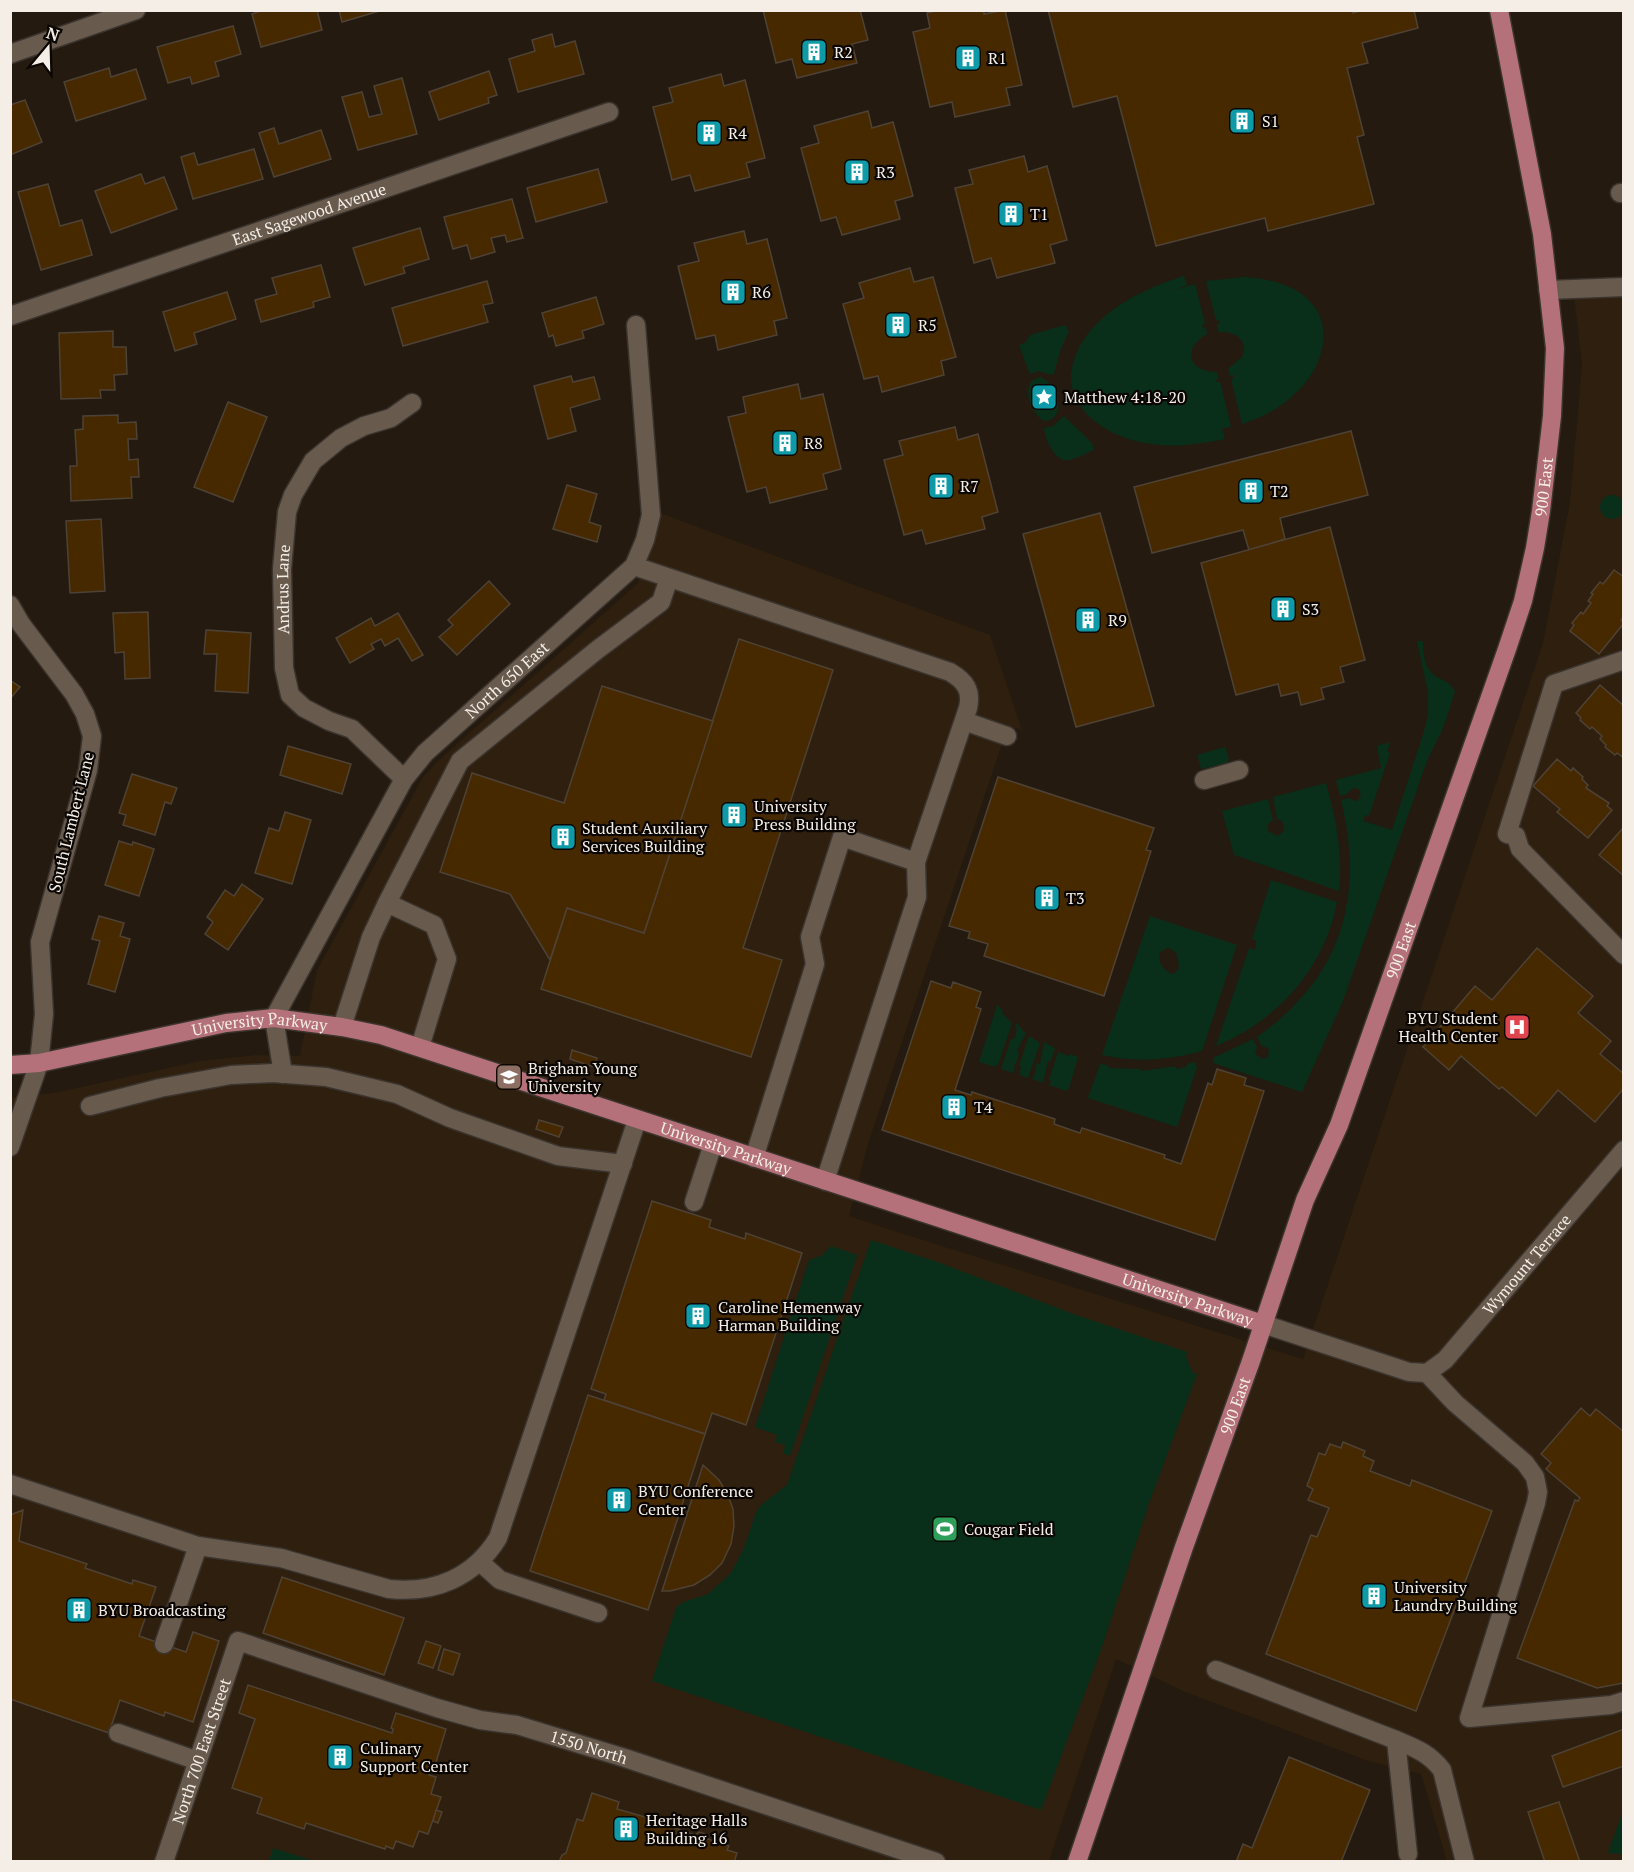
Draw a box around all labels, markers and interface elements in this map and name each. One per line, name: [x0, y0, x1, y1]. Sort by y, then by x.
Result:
north arrow: [18, 18, 78, 78]
text: N: [44, 21, 62, 46]
building icon: R2: [799, 37, 829, 67]
place label: R2: [834, 41, 853, 63]
building icon: R1: [953, 43, 983, 73]
place label: R1: [988, 47, 1007, 69]
building icon: S1: [1227, 106, 1257, 136]
place label: S1: [1262, 110, 1279, 132]
building icon: R4: [694, 118, 724, 148]
place label: R4: [728, 122, 747, 144]
building icon: R3: [842, 157, 872, 187]
place label: R3: [876, 161, 895, 183]
street label: East Sagewood Avenue: [229, 178, 389, 251]
building icon: T1: [996, 199, 1026, 229]
place label: T1: [1030, 203, 1048, 225]
building icon: R6: [718, 277, 748, 307]
place label: R6: [752, 281, 771, 303]
building icon: R5: [883, 310, 913, 340]
place label: R5: [918, 314, 937, 336]
place icon: Matthew 4:18-20: [1029, 382, 1059, 412]
place label: Matthew 4:18-20: [1064, 386, 1185, 408]
building icon: R8: [770, 428, 800, 458]
place label: R8: [804, 432, 823, 454]
street label: 900 East: [1529, 456, 1558, 518]
building icon: R7: [926, 471, 956, 501]
place label: R7: [960, 475, 979, 497]
building icon: T2: [1236, 476, 1266, 506]
place label: T2: [1270, 480, 1288, 502]
street label: Andrus Lane: [271, 544, 295, 635]
building icon: S3: [1268, 594, 1298, 624]
place label: S3: [1302, 598, 1319, 620]
building icon: R9: [1073, 605, 1103, 635]
place label: R9: [1108, 609, 1127, 631]
street label: North 650 East: [460, 636, 554, 723]
street label: South Lambert Lane: [43, 750, 99, 894]
place label: University Press Building: [754, 795, 856, 835]
building icon: University Press Building: [719, 800, 749, 830]
place label: Student Auxiliary Services Building: [582, 817, 708, 857]
building icon: Student Auxiliary Services Building: [548, 822, 578, 852]
building icon: T3: [1032, 883, 1062, 913]
place label: T3: [1066, 887, 1084, 909]
street label: 900 East: [1380, 918, 1421, 982]
street label: University Parkway: [190, 1007, 330, 1041]
place label: BYU Student Health Center: [1399, 1007, 1499, 1047]
hospital icon: BYU Student Health Center: [1502, 1012, 1532, 1042]
place label: Brigham Young University: [528, 1057, 638, 1097]
school or university icon: Brigham Young University: [494, 1062, 524, 1092]
building icon: T4: [939, 1092, 969, 1122]
place label: T4: [974, 1096, 993, 1118]
street label: University Parkway: [658, 1116, 795, 1180]
street label: Wymount Terrace: [1477, 1209, 1576, 1319]
street label: University Parkway: [1119, 1268, 1257, 1331]
place label: Caroline Hemenway Harman Building: [718, 1296, 862, 1336]
building icon: Caroline Hemenway Harman Building: [683, 1301, 713, 1331]
street label: 900 East: [1214, 1374, 1255, 1437]
place label: BYU Conference Center: [638, 1480, 753, 1520]
building icon: BYU Conference Center: [604, 1485, 634, 1515]
sports icon: Cougar Field: [930, 1514, 960, 1544]
place label: Cougar Field: [964, 1518, 1054, 1540]
place label: University Laundry Building: [1394, 1576, 1518, 1616]
building icon: University Laundry Building: [1359, 1581, 1389, 1611]
building icon: BYU Broadcasting: [64, 1595, 94, 1625]
place label: BYU Broadcasting: [98, 1599, 226, 1621]
street label: North 700 East Street: [167, 1675, 236, 1827]
street label: 1550 North: [547, 1725, 631, 1769]
place label: Culinary Support Center: [360, 1737, 469, 1777]
building icon: Culinary Support Center: [325, 1742, 355, 1772]
place label: Heritage Halls Building 16: [646, 1809, 747, 1849]
building icon: Heritage Halls Building 16: [611, 1814, 641, 1844]

